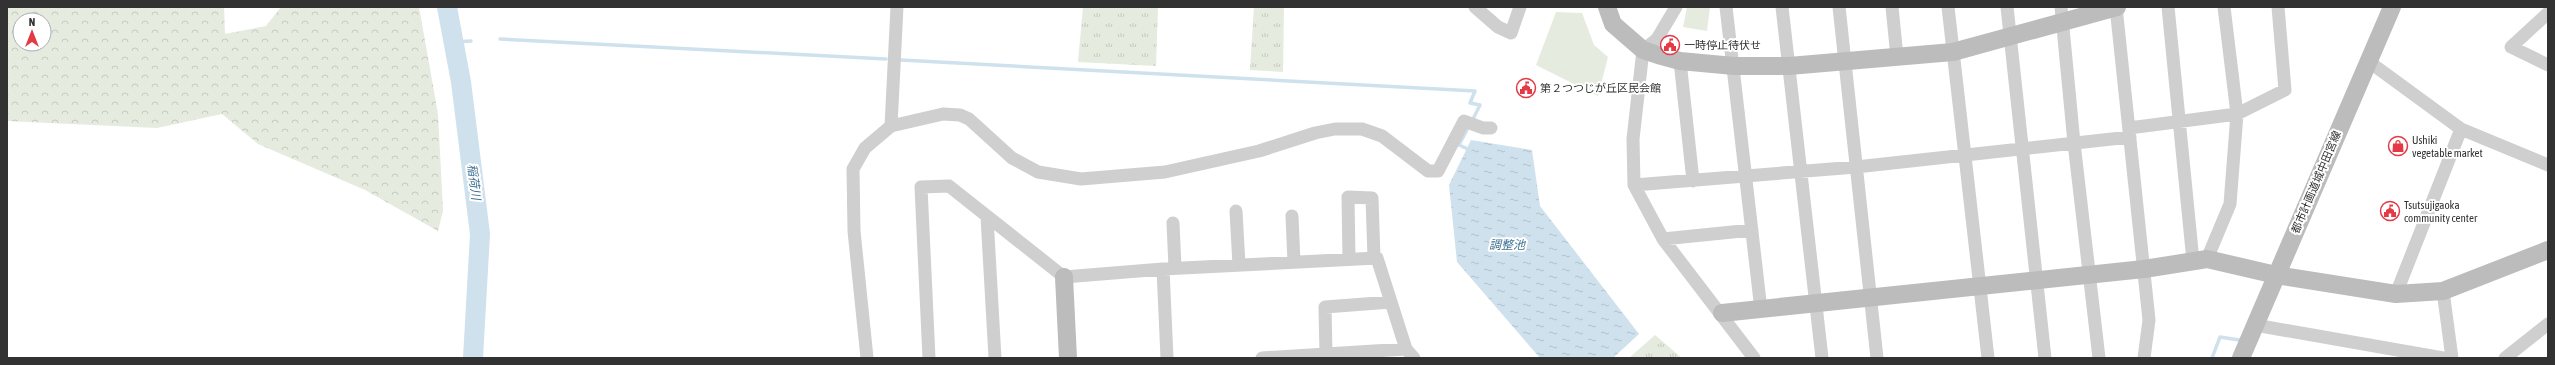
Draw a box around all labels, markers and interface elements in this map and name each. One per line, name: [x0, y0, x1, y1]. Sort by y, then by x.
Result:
north arrow: [12, 12, 52, 52]
text: N: [29, 16, 35, 28]
public building icon: 一時停止待伏せ: [1659, 34, 1681, 56]
place label: 一時停止待伏せ: [1684, 39, 1761, 51]
public building icon: 第２つつじが丘区民会館: [1515, 77, 1537, 99]
place label: 第２つつじが丘区民会館: [1540, 82, 1661, 94]
street label: 都市計画道城中田宮線: [2289, 129, 2343, 235]
place label: Ushiki vegetable market: [2412, 134, 2483, 159]
shop icon: Ushiki vegetable market: [2387, 135, 2409, 157]
water label: 稲荷川: [465, 163, 483, 203]
place label: Tsutsujigaoka community center: [2404, 199, 2478, 224]
public building icon: Tsutsujigaoka community center: [2379, 200, 2401, 222]
water label: 調整池: [1489, 238, 1526, 252]

